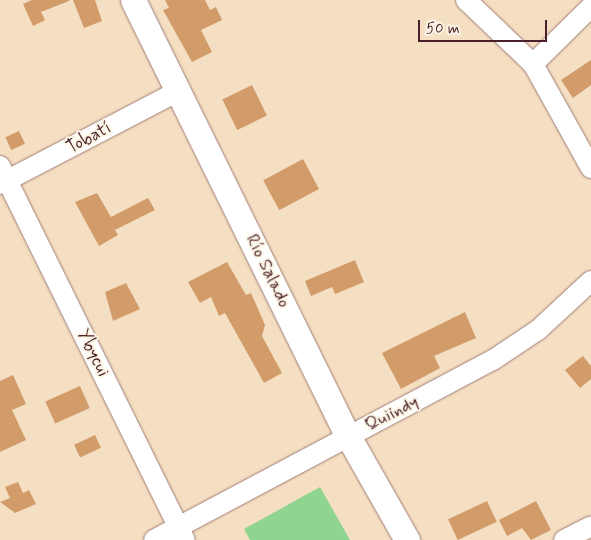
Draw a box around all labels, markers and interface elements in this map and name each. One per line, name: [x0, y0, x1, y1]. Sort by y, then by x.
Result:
scale bar: [421, 10, 550, 42]
text: 50 m: [426, 19, 460, 39]
street label: Tobatí: [63, 117, 115, 159]
street label: Río Salado: [241, 232, 295, 310]
street label: Ybycui: [72, 325, 114, 381]
street label: Quiindy: [362, 391, 422, 437]

